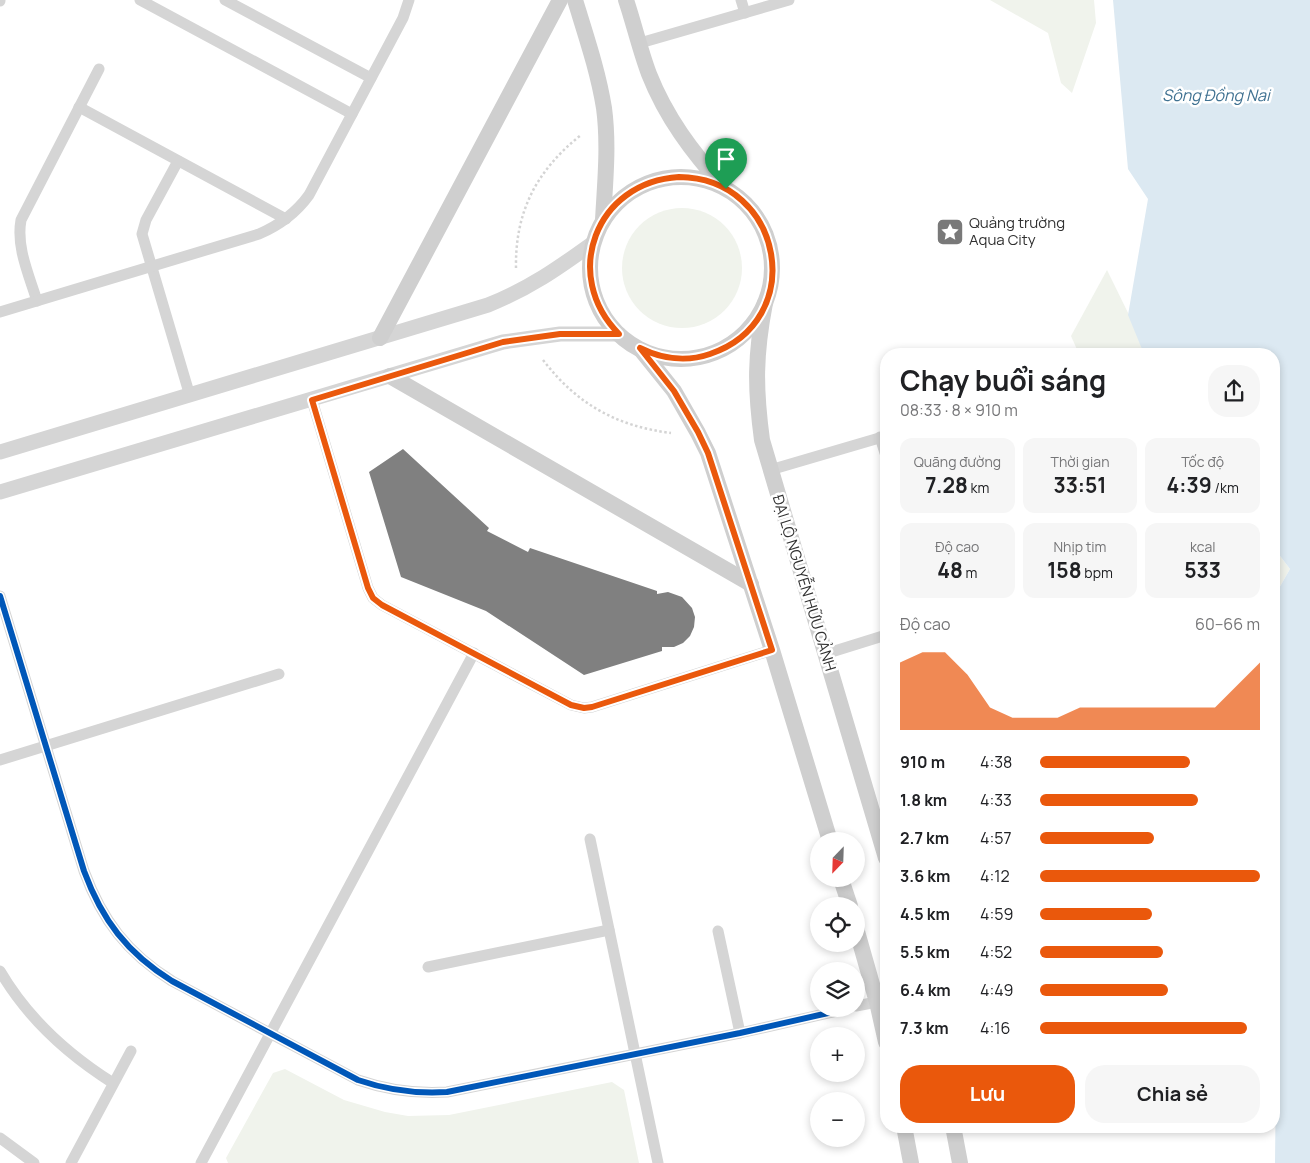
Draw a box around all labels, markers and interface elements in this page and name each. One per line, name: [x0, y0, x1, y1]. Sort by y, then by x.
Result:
water label: Sông Đồng Nai: [1162, 84, 1272, 106]
pin: [705, 138, 747, 189]
icon: arrive: [712, 145, 740, 173]
place label: Quảng trường Aqua City: [969, 212, 1065, 250]
place icon: Quảng trường Aqua City: [935, 217, 965, 247]
text: Chạy buổi sáng: [900, 361, 1106, 399]
button: share: [1208, 365, 1260, 417]
text: 08:33 · 8 × 910 m: [900, 399, 1018, 421]
text: Quãng đường: [914, 452, 1001, 471]
text: Thời gian: [1051, 452, 1109, 471]
text: Tốc độ: [1181, 452, 1224, 471]
text: 7.28: [925, 471, 968, 499]
text: 33:51: [1053, 471, 1107, 499]
text: 4:39: [1167, 471, 1212, 499]
text: km: [968, 478, 989, 497]
text: /km: [1212, 478, 1239, 497]
street label: ĐẠI LỘ NGUYỄN HỮU CẢNH: [768, 492, 841, 674]
text: Độ cao: [935, 537, 979, 556]
text: Nhịp tim: [1053, 537, 1107, 556]
text: kcal: [1190, 537, 1215, 556]
text: 48: [937, 556, 963, 584]
text: 158: [1047, 556, 1082, 584]
text: 533: [1184, 556, 1221, 584]
text: m: [963, 563, 978, 582]
text: bpm: [1082, 563, 1113, 582]
text: Độ cao: [900, 613, 950, 635]
text: 60–66 m: [1195, 613, 1260, 635]
text: 910 m: [900, 751, 945, 773]
text: 4:38: [980, 751, 1012, 773]
text: 1.8 km: [900, 789, 947, 811]
text: 4:33: [980, 789, 1012, 811]
text: 2.7 km: [900, 827, 949, 849]
text: 4:57: [980, 827, 1012, 849]
north arrow: [810, 832, 865, 888]
map controls: [810, 832, 865, 1147]
text: 3.6 km: [900, 865, 950, 887]
text: 4:12: [980, 865, 1010, 887]
button: locate: [810, 897, 865, 952]
text: 4.5 km: [900, 903, 950, 925]
text: 4:59: [980, 903, 1013, 925]
text: 5.5 km: [900, 941, 950, 963]
text: 4:52: [980, 941, 1012, 963]
button: layers: [810, 962, 865, 1017]
text: 6.4 km: [900, 979, 951, 1001]
text: 4:49: [980, 979, 1013, 1001]
text: 7.3 km: [900, 1017, 949, 1039]
text: 4:16: [980, 1017, 1010, 1039]
button: +: [810, 1027, 865, 1082]
button: Lưu: [900, 1065, 1075, 1123]
button: Chia sẻ: [1085, 1065, 1260, 1123]
button: −: [810, 1092, 865, 1147]

